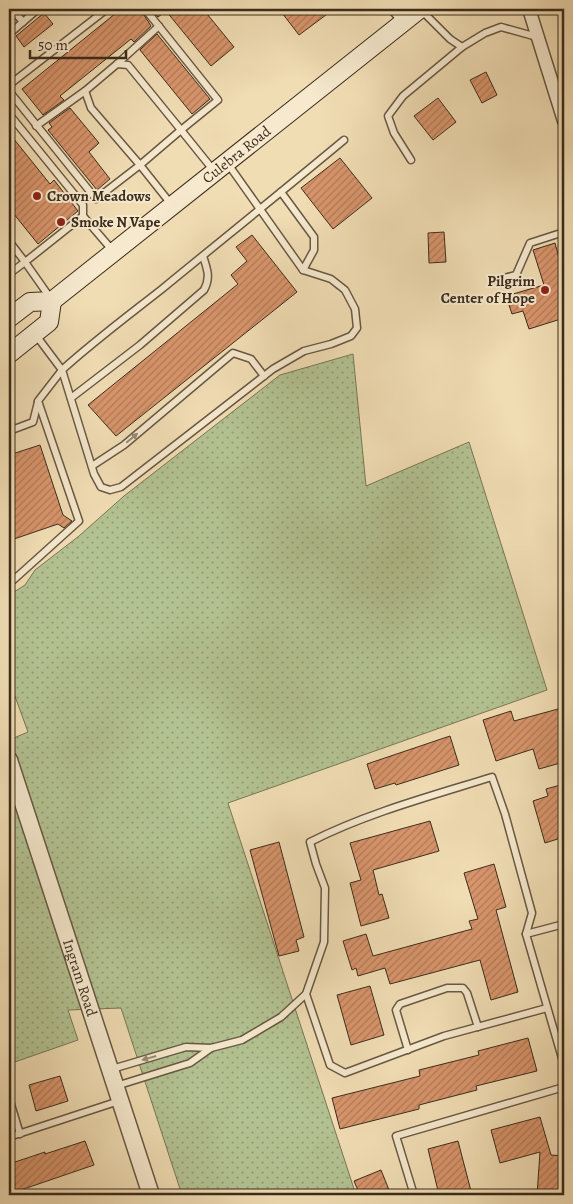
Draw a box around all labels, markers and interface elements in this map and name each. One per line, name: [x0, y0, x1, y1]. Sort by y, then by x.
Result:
scale bar: [30, 28, 126, 60]
text: 50 m: [38, 35, 68, 55]
street label: Culebra Road: [198, 121, 276, 188]
place label: Crown Meadows: [47, 186, 151, 206]
marker: Crown Meadows: [31, 190, 43, 202]
place label: Smoke N Vape: [71, 212, 160, 232]
marker: Smoke N Vape: [55, 216, 67, 228]
place label: Pilgrim Center of Hope: [441, 271, 535, 308]
marker: Pilgrim Center of Hope: [539, 284, 551, 296]
one-way arrow: [125, 433, 138, 444]
street label: Ingram Road: [58, 936, 102, 1020]
one-way arrow: [141, 1054, 156, 1062]

